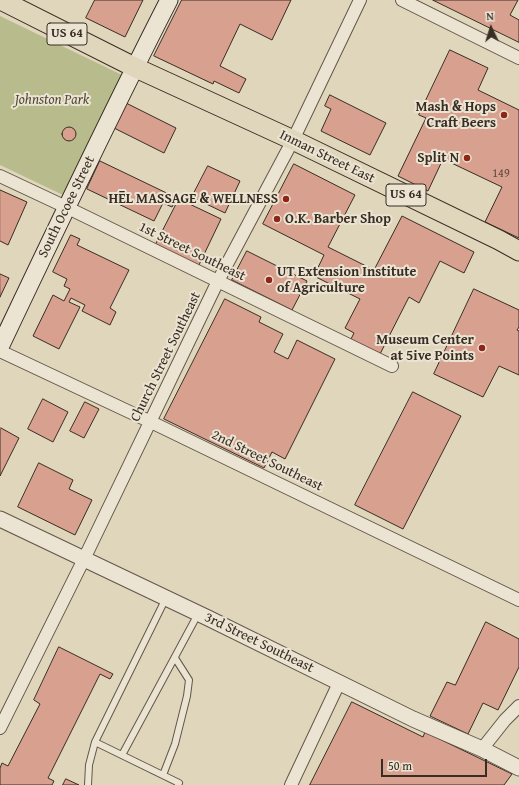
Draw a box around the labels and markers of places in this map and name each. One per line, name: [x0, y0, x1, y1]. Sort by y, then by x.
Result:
place label: Mash & Hops Craft Beers: [415, 99, 496, 132]
marker: Mash & Hops Craft Beers: [499, 110, 509, 120]
place label: Split N: [417, 150, 459, 166]
marker: Split N: [462, 153, 472, 163]
place label: HĒL MASSAGE & WELLNESS: [109, 191, 278, 207]
marker: HĒL MASSAGE & WELLNESS: [281, 194, 291, 204]
place label: O.K. Barber Shop: [285, 211, 391, 227]
marker: O.K. Barber Shop: [272, 214, 282, 224]
place label: UT Extension Institute of Agriculture: [277, 264, 416, 296]
marker: UT Extension Institute of Agriculture: [264, 275, 274, 285]
place label: Museum Center at 5ive Points: [376, 332, 474, 364]
marker: Museum Center at 5ive Points: [477, 343, 487, 353]

